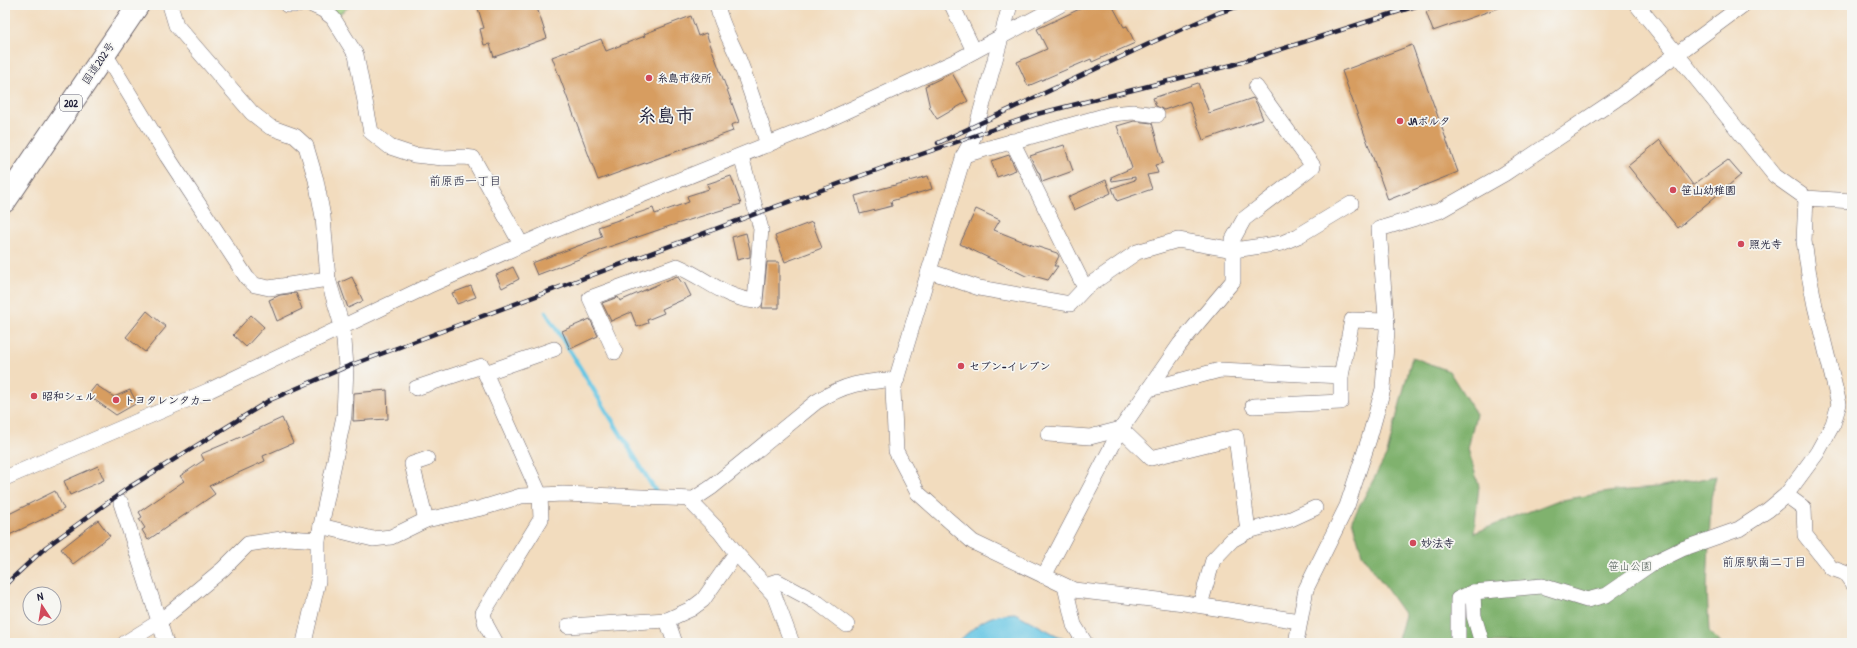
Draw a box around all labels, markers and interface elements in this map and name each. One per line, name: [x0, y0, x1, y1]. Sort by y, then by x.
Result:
street label: 国道202号: [79, 39, 117, 87]
place label: 糸島市役所: [657, 71, 712, 85]
marker: 糸島市役所: [644, 73, 654, 83]
road number: 202: [60, 95, 82, 111]
district label: 糸島市: [637, 102, 695, 128]
place label: JAポルタ: [1408, 114, 1450, 128]
marker: JAポルタ: [1395, 116, 1405, 126]
district label: 前原西一丁目: [429, 172, 501, 189]
place label: 笹山幼稚園: [1681, 183, 1736, 197]
marker: 笹山幼稚園: [1668, 185, 1678, 195]
place label: 照光寺: [1749, 237, 1782, 251]
marker: 照光寺: [1736, 239, 1746, 249]
place label: セブン-イレブン: [969, 359, 1050, 373]
marker: セブン-イレブン: [956, 361, 966, 371]
place label: 昭和シェル: [42, 389, 96, 403]
marker: 昭和シェル: [29, 391, 39, 401]
place label: トヨタレンタカー: [124, 393, 212, 407]
marker: トヨタレンタカー: [111, 395, 121, 405]
place label: 妙法寺: [1421, 536, 1454, 550]
marker: 妙法寺: [1408, 538, 1418, 548]
district label: 前原駅南二丁目: [1722, 553, 1806, 570]
park label: 笹山公園: [1608, 559, 1652, 573]
north arrow: [22, 586, 62, 626]
text: N: [36, 589, 44, 604]

